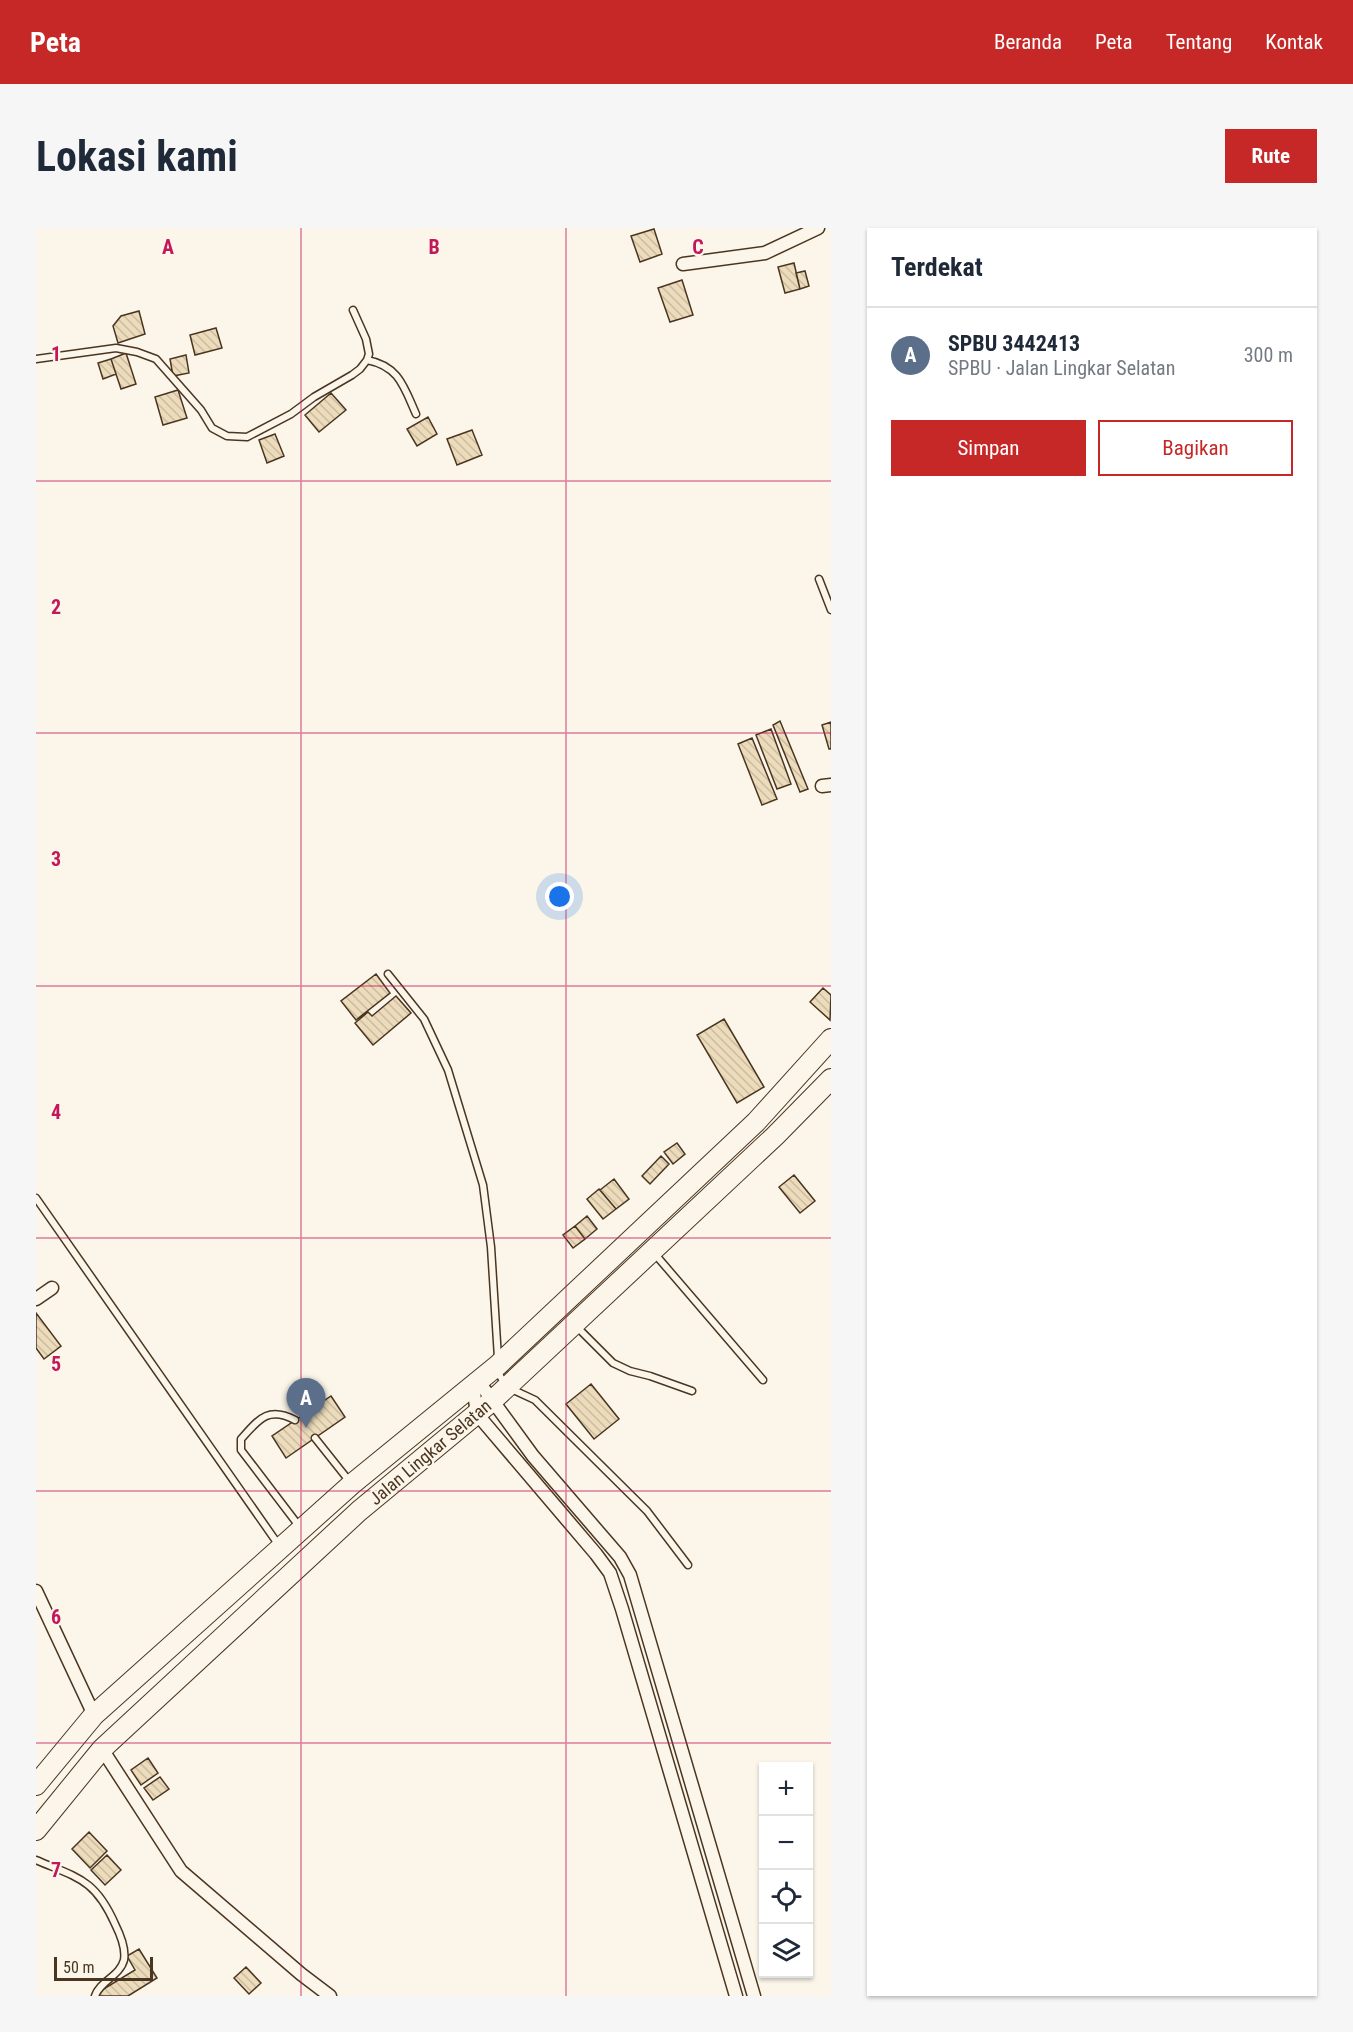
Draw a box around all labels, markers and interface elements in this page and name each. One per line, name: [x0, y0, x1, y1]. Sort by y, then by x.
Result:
text: Peta: [30, 26, 81, 59]
text: Beranda: [994, 30, 1062, 54]
text: Peta: [1095, 30, 1133, 54]
text: Tentang: [1166, 30, 1232, 54]
text: Kontak: [1265, 30, 1323, 54]
button: Rute: [1225, 129, 1317, 183]
text: Lokasi kami: [36, 132, 238, 181]
text: A: [162, 235, 174, 259]
text: B: [428, 235, 440, 259]
text: C: [692, 235, 704, 259]
text: Terdekat: [891, 252, 983, 282]
text: SPBU 3442413: [948, 331, 1080, 356]
text: 1: [51, 342, 61, 366]
text: A: [905, 343, 916, 367]
text: 300 m: [1244, 343, 1293, 367]
text: SPBU · Jalan Lingkar Selatan: [948, 356, 1175, 380]
button: Simpan: [891, 420, 1086, 476]
button: Bagikan: [1098, 420, 1293, 476]
text: 2: [51, 595, 61, 619]
text: 3: [51, 847, 61, 871]
your location: [545, 882, 574, 911]
text: 4: [51, 1100, 61, 1124]
text: 5: [51, 1352, 61, 1376]
pin: A: [286, 1378, 326, 1428]
street label: Jalan Lingkar Selatan: [365, 1395, 495, 1509]
text: 6: [51, 1605, 61, 1629]
map controls: [759, 1762, 813, 1978]
button: +: [759, 1762, 813, 1816]
button: −: [759, 1816, 813, 1870]
text: 7: [51, 1858, 61, 1882]
button: locate: [759, 1870, 813, 1924]
button: layers: [759, 1924, 813, 1978]
scale bar: [54, 1954, 153, 1982]
text: 50 m: [63, 1958, 95, 1977]

